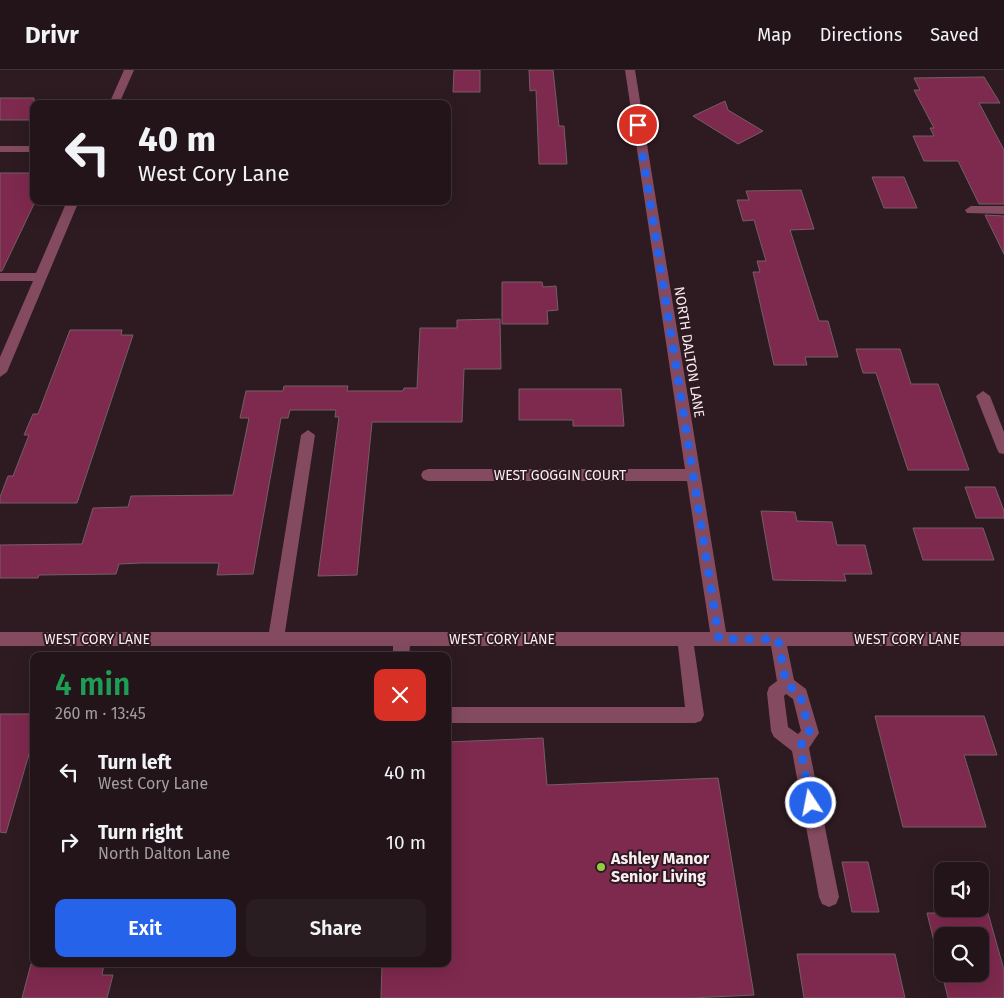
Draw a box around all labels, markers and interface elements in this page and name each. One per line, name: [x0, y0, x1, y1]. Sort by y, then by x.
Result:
text: Drivr: [25, 21, 79, 49]
text: Map: [757, 24, 792, 46]
text: Directions: [820, 24, 902, 46]
text: Saved: [930, 24, 979, 46]
pin: [617, 104, 659, 146]
icon: arrive: [624, 111, 652, 139]
text: 40 m: [138, 118, 216, 160]
icon: left: [55, 120, 120, 185]
text: West Cory Lane: [138, 160, 289, 187]
street label: NORTH DALTON LANE: [670, 285, 708, 419]
street label: WEST GOGGIN COURT: [494, 467, 627, 484]
street label: WEST CORY LANE: [44, 631, 150, 648]
street label: WEST CORY LANE: [449, 631, 555, 648]
street label: WEST CORY LANE: [854, 631, 960, 648]
text: 4 min: [55, 667, 130, 703]
button: close: [374, 669, 426, 721]
text: 260 m · 13:45: [55, 704, 146, 723]
text: Turn left: [98, 751, 172, 774]
icon: left: [55, 758, 83, 786]
text: 40 m: [384, 761, 426, 784]
text: West Cory Lane: [98, 774, 208, 793]
position arrow: [784, 776, 836, 828]
text: Turn right: [98, 821, 183, 844]
icon: right: [55, 828, 83, 856]
text: 10 m: [386, 831, 426, 854]
text: North Dalton Lane: [98, 844, 230, 863]
place label: Ashley Manor Senior Living: [610, 849, 710, 886]
marker: Ashley Manor Senior Living: [595, 861, 607, 873]
map controls: [934, 862, 989, 982]
button: sound: [934, 862, 989, 917]
button: Exit: [55, 899, 236, 957]
button: Share: [246, 899, 426, 957]
button: search: [934, 927, 989, 982]

